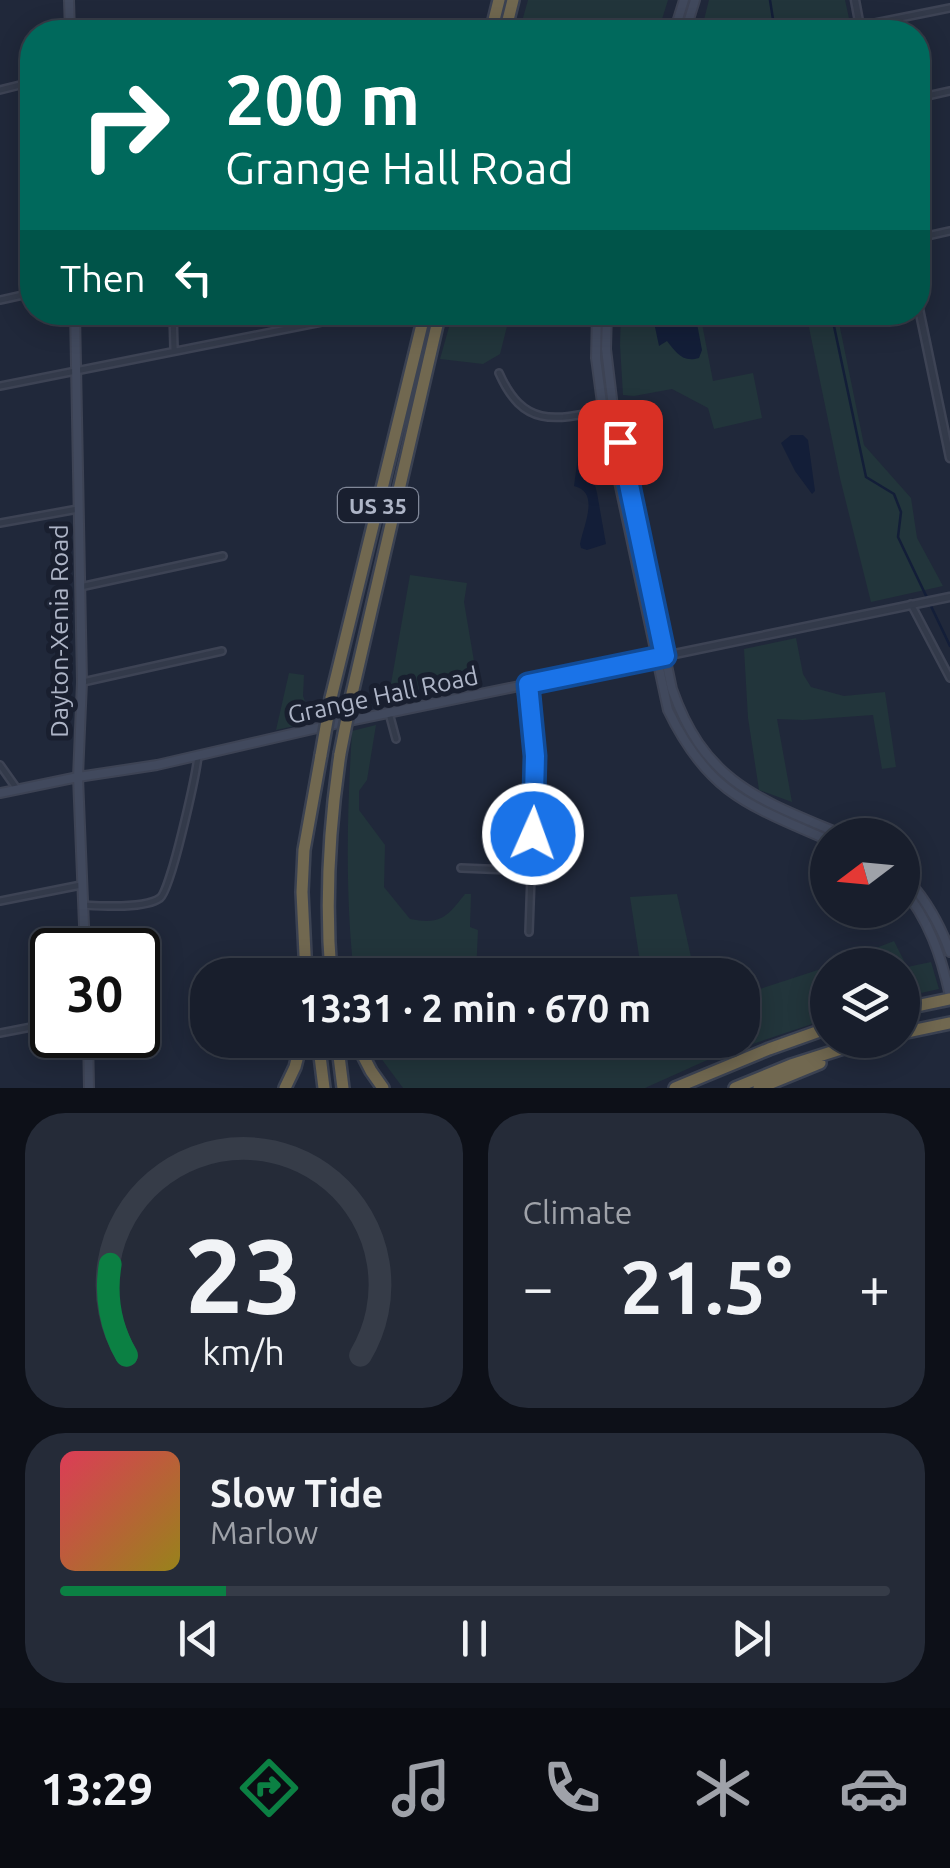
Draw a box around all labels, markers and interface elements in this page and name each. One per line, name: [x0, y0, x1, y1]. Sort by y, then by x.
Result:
icon: right: [60, 60, 190, 190]
text: 200 m: [225, 60, 420, 138]
text: Grange Hall Road: [225, 142, 574, 193]
icon: left: [166, 250, 221, 305]
text: Then: [60, 257, 146, 299]
pin: [578, 400, 663, 485]
icon: arrive: [593, 415, 648, 470]
road number: US 35: [338, 488, 418, 522]
street label: Dayton-Xenia Road: [45, 524, 73, 738]
street label: Grange Hall Road: [285, 661, 481, 729]
position arrow: [481, 782, 585, 886]
north arrow: [810, 818, 920, 928]
map controls: [810, 818, 920, 1058]
speed limit sign: 30: [30, 928, 160, 1058]
button: layers: [810, 948, 920, 1058]
text: 13:31 · 2 min · 670 m: [299, 987, 651, 1029]
text: Climate: [523, 1194, 633, 1230]
text: 23: [185, 1216, 302, 1333]
text: 21.5°: [620, 1244, 792, 1328]
text: −: [523, 1256, 554, 1317]
text: +: [859, 1256, 890, 1317]
text: km/h: [202, 1332, 285, 1372]
text: Slow Tide: [210, 1472, 383, 1514]
text: Marlow: [210, 1514, 318, 1550]
icon: previous: [171, 1611, 226, 1666]
icon: pause: [447, 1611, 502, 1666]
icon: next: [724, 1611, 779, 1666]
icon: directions: [234, 1753, 304, 1823]
icon: music: [386, 1753, 456, 1823]
icon: phone: [537, 1753, 607, 1823]
icon: climate: [688, 1753, 758, 1823]
icon: car: [839, 1753, 909, 1823]
text: 13:29: [41, 1763, 153, 1814]

